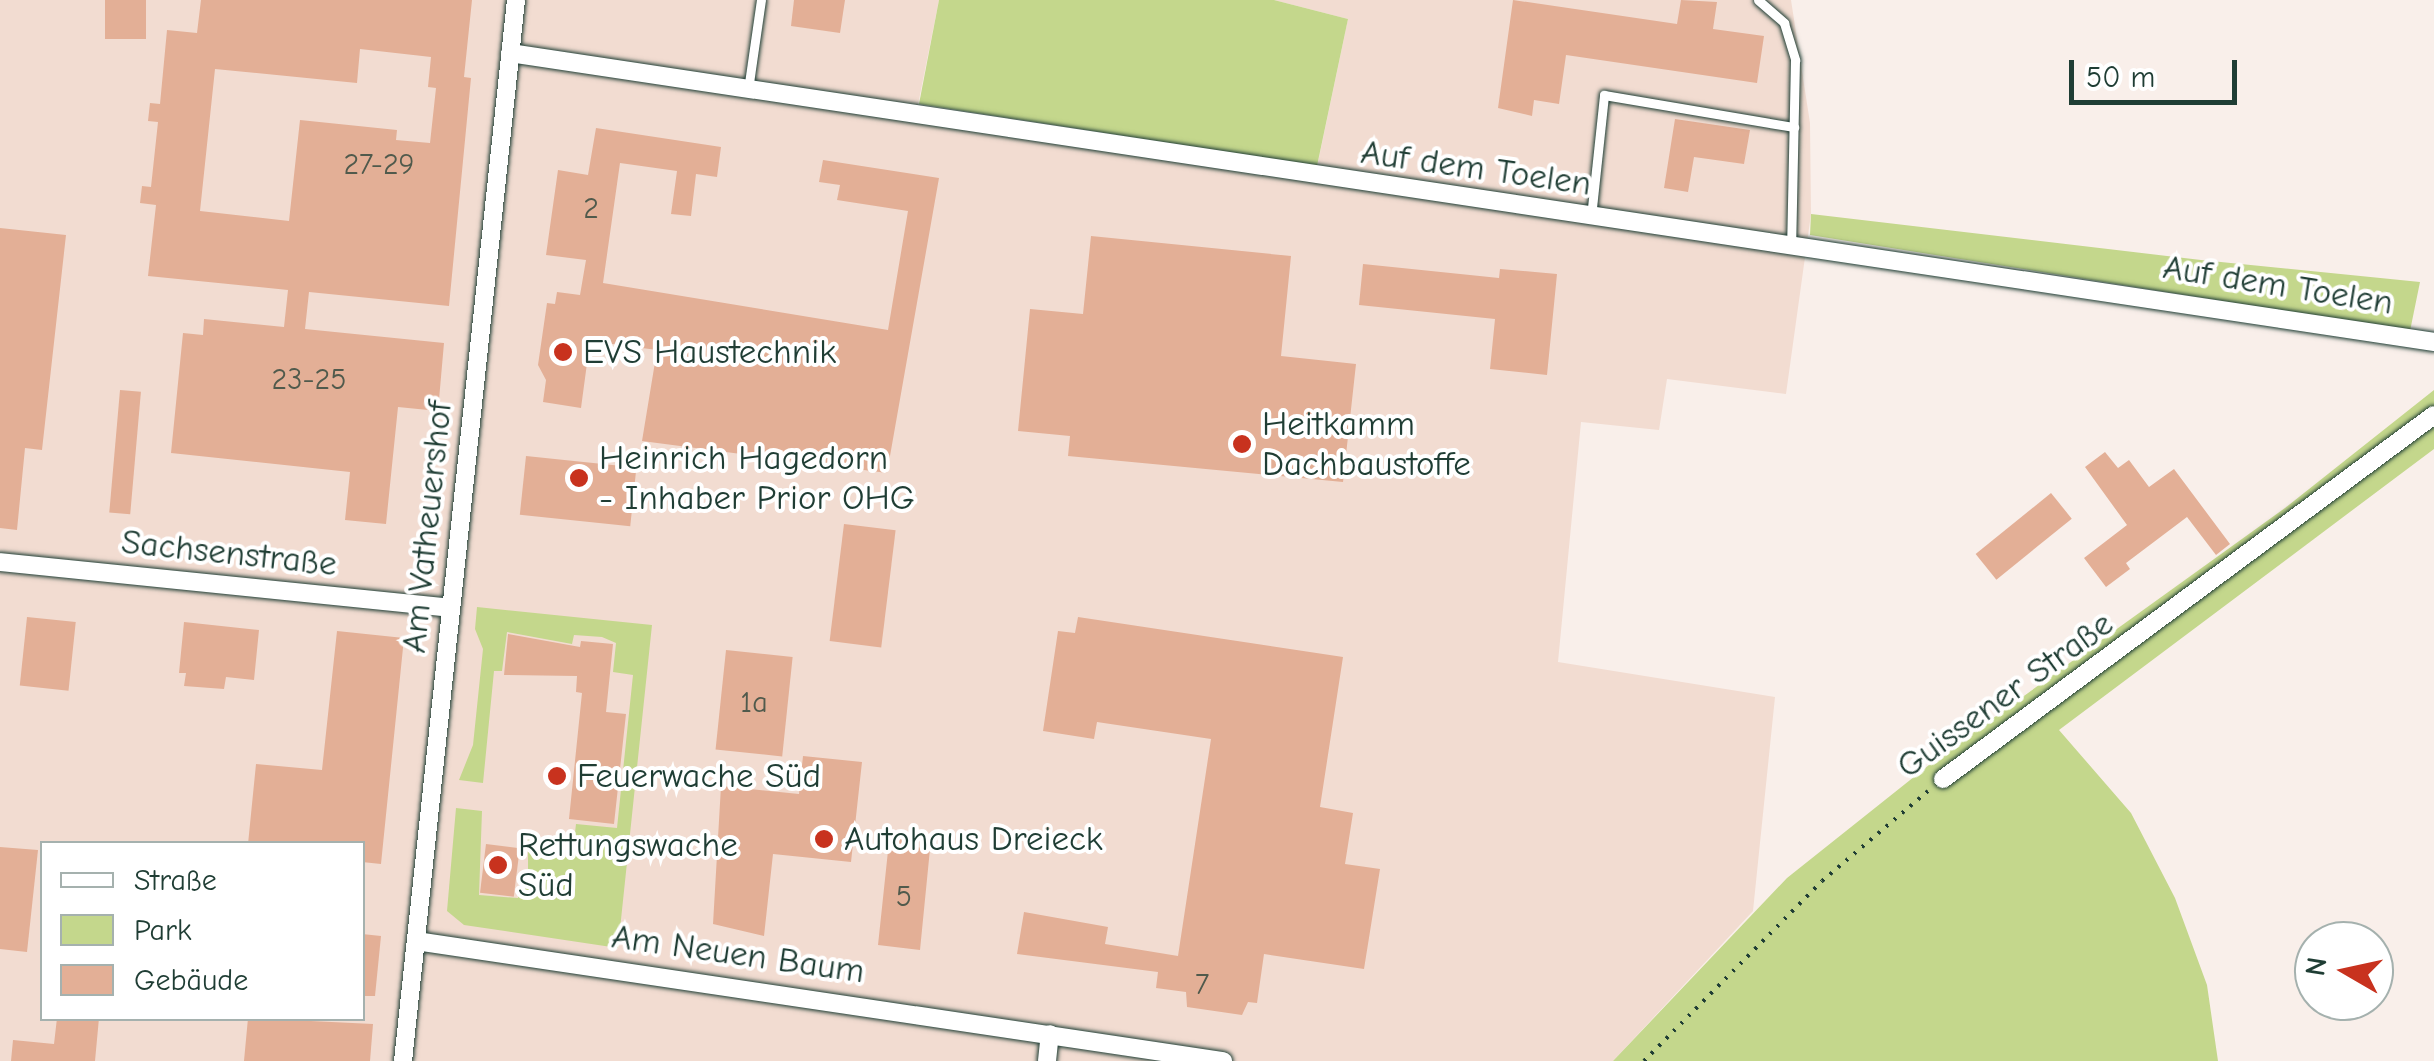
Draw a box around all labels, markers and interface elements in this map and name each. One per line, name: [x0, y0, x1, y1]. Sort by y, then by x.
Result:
scale bar: [2074, 40, 2242, 102]
text: 50 m: [2086, 60, 2155, 95]
street label: Auf dem Toelen: [1358, 131, 1594, 205]
house number: 27-29: [343, 147, 415, 183]
house number: 2: [583, 191, 599, 227]
street label: Auf dem Toelen: [2160, 246, 2396, 324]
place label: EVS Haustechnik: [583, 331, 836, 373]
marker: EVS Haustechnik: [552, 341, 574, 363]
house number: 23-25: [272, 362, 346, 398]
street label: Am Vatheuershof: [393, 399, 461, 655]
place label: Heitkamm Dachbaustoffe: [1262, 403, 1471, 485]
marker: Heitkamm Dachbaustoffe: [1231, 433, 1253, 455]
place label: Heinrich Hagedorn - Inhaber Prior OHG: [599, 437, 915, 519]
marker: Heinrich Hagedorn - Inhaber Prior OHG: [568, 467, 590, 489]
street label: Sachsenstraße: [119, 521, 339, 585]
street label: Guissener Straße: [1889, 603, 2121, 787]
house number: 1a: [740, 685, 768, 721]
place label: Feuerwache Süd: [577, 755, 821, 797]
marker: Feuerwache Süd: [546, 765, 568, 787]
place label: Autohaus Dreieck: [844, 818, 1103, 860]
place label: Rettungswache Süd: [518, 824, 738, 906]
marker: Autohaus Dreieck: [813, 828, 835, 850]
legend: [40, 841, 365, 1021]
marker: Rettungswache Süd: [487, 854, 509, 876]
text: Straße: [134, 863, 217, 898]
house number: 5: [896, 879, 912, 915]
text: Park: [134, 913, 191, 948]
street label: Am Neuen Baum: [609, 915, 867, 993]
north arrow: [2294, 921, 2394, 1021]
text: N: [2299, 955, 2334, 978]
text: Gebäude: [134, 963, 248, 998]
house number: 7: [1195, 967, 1209, 1003]

